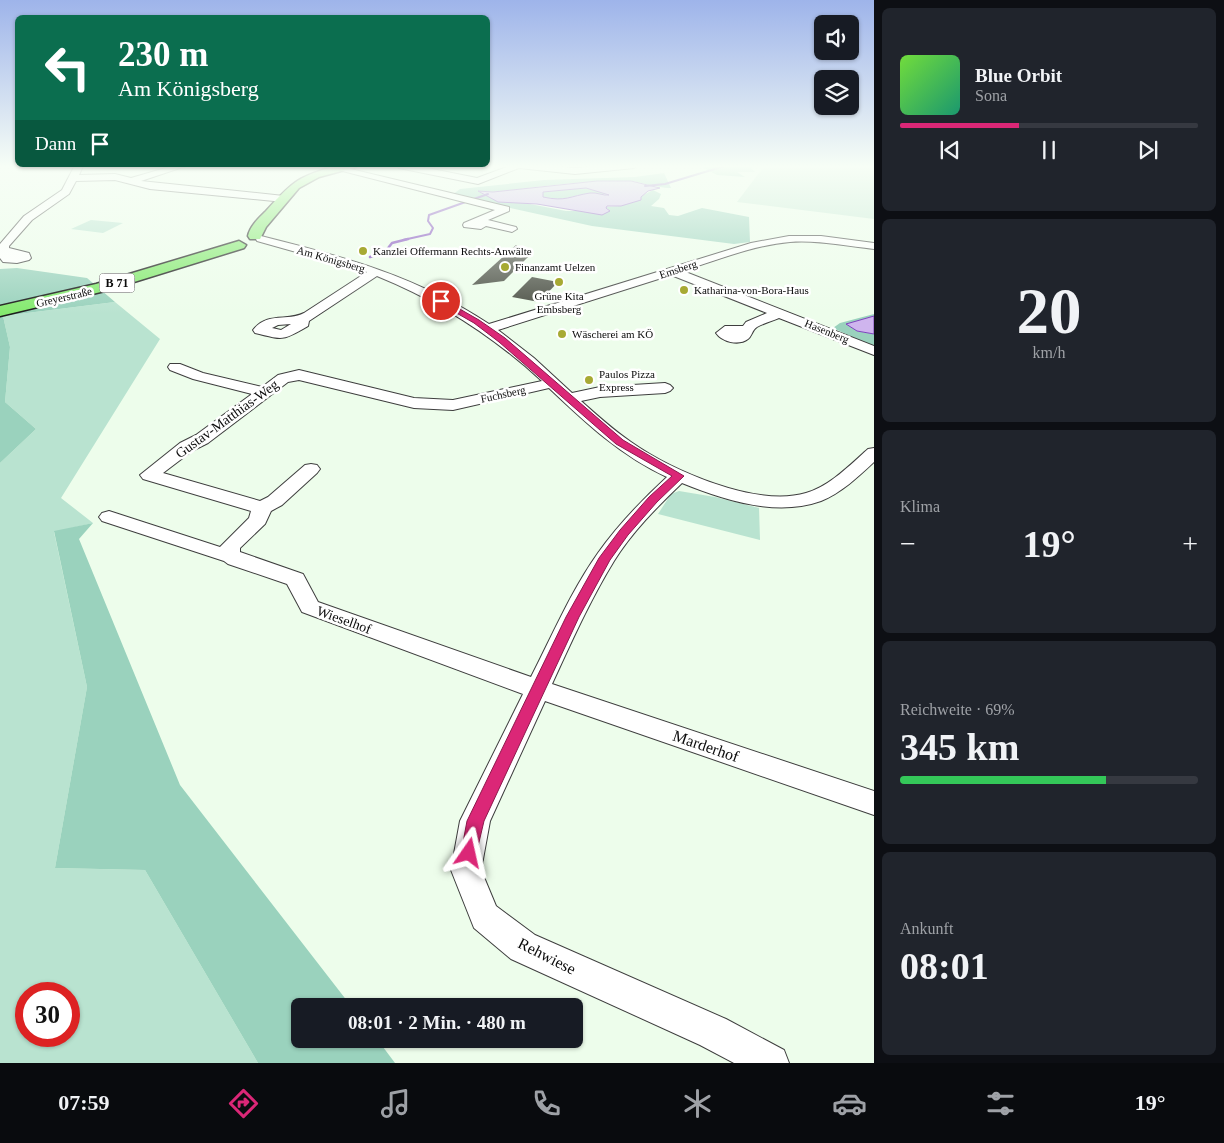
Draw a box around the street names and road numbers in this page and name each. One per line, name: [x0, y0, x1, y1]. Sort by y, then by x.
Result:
street label: Am Königsberg: [296, 244, 367, 275]
street label: Emsberg: [658, 257, 699, 281]
road number: B 71: [100, 274, 134, 292]
street label: Greyerstraße: [35, 285, 93, 309]
street label: Hasenberg: [803, 317, 851, 346]
street label: Gustav-Matthias-Weg: [173, 377, 281, 461]
street label: Fuchsberg: [479, 383, 527, 405]
street label: Wieselhof: [315, 603, 374, 637]
street label: Marderhof: [671, 727, 742, 765]
street label: Rehwiese: [515, 934, 579, 978]

